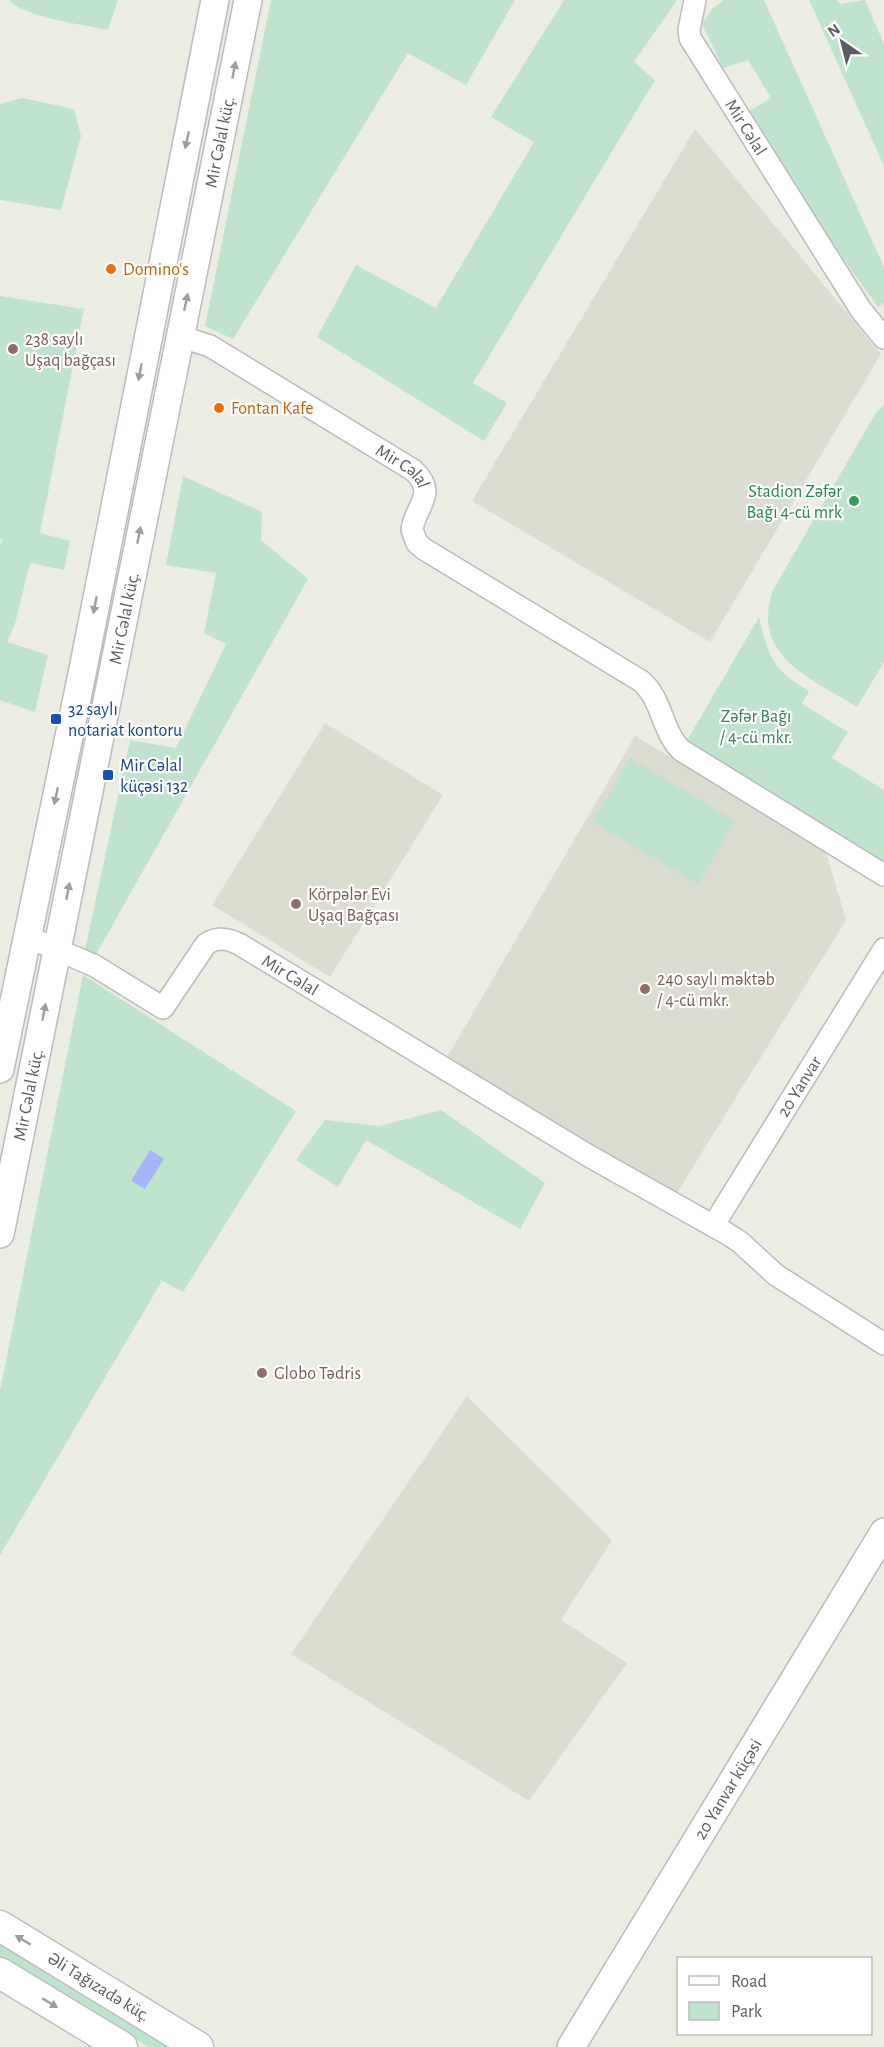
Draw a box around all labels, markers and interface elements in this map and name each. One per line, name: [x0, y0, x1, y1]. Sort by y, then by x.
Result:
north arrow: [812, 12, 872, 72]
text: N: [825, 21, 843, 40]
one-way arrow: [230, 61, 239, 80]
street label: Mir Cəlal küç.: [202, 95, 238, 189]
street label: Mir Cəlal: [721, 97, 769, 159]
one-way arrow: [182, 130, 191, 149]
place label: Domino's: [123, 261, 189, 279]
marker: Domino's: [104, 262, 118, 276]
one-way arrow: [182, 293, 191, 312]
place label: 238 saylı Uşaq bağçası: [25, 331, 116, 370]
marker: 238 saylı Uşaq bağçası: [6, 342, 20, 356]
one-way arrow: [135, 363, 144, 382]
place label: Fontan Kafe: [231, 400, 313, 418]
marker: Fontan Kafe: [212, 401, 226, 415]
street label: Mir Cəlal: [372, 441, 432, 490]
place label: Stadion Zəfər Bağı 4-cü mrk: [746, 483, 843, 522]
marker: Stadion Zəfər Bağı 4-cü mrk: [847, 494, 861, 508]
one-way arrow: [135, 525, 144, 544]
street label: Mir Cəlal küç.: [107, 571, 143, 666]
one-way arrow: [90, 595, 99, 614]
place label: 32 saylı notariat kontoru: [68, 701, 182, 740]
park label: Zəfər Bağı / 4-cü mkr.: [720, 708, 792, 747]
marker: 32 saylı notariat kontoru: [49, 712, 63, 726]
place label: Mir Cəlal küçəsi 132: [120, 757, 188, 796]
marker: Mir Cəlal küçəsi 132: [101, 768, 115, 782]
one-way arrow: [51, 787, 60, 806]
one-way arrow: [64, 881, 73, 900]
place label: Körpələr Evi Uşaq Bağçası: [308, 886, 399, 925]
marker: Körpələr Evi Uşaq Bağçası: [289, 897, 303, 911]
street label: Mir Cəlal: [259, 952, 321, 1000]
place label: 240 saylı məktəb / 4-cü mkr.: [657, 971, 775, 1010]
marker: 240 saylı məktəb / 4-cü mkr.: [638, 982, 652, 996]
one-way arrow: [40, 1003, 49, 1022]
street label: Mir Cəlal küç.: [11, 1048, 47, 1142]
street label: 20 Yanvar: [775, 1053, 825, 1120]
place label: Globo Tədris: [274, 1365, 361, 1383]
marker: Globo Tədris: [255, 1366, 269, 1380]
street label: 20 Yanvar küçəsi: [691, 1736, 766, 1843]
one-way arrow: [15, 1935, 31, 1946]
street label: Əli Tağızadə küç.: [44, 1949, 153, 2025]
legend: [677, 1957, 872, 2035]
text: Road: [731, 1973, 767, 1991]
one-way arrow: [42, 1998, 58, 2009]
text: Park: [731, 2003, 763, 2021]

